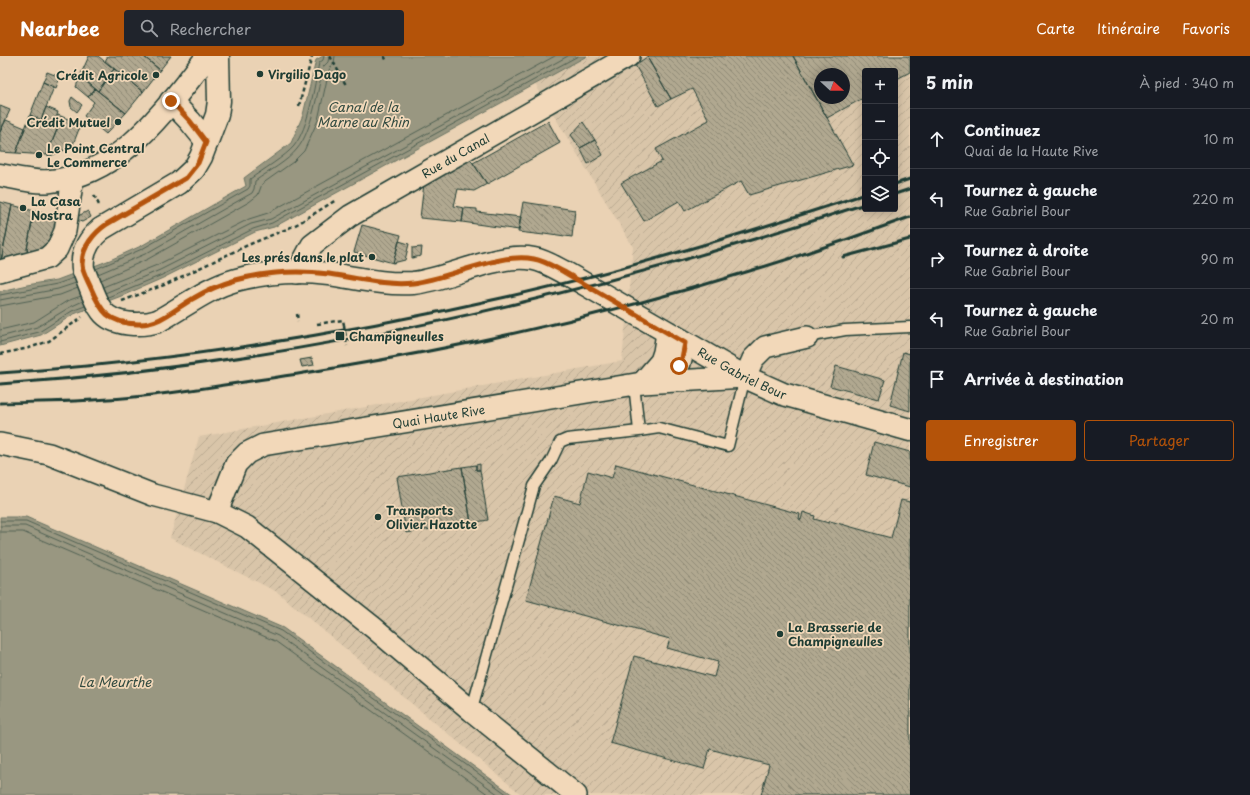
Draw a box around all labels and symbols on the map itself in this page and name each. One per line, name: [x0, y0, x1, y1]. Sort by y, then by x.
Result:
place label: Virgilio Dago: [268, 65, 346, 83]
place label: Crédit Agricole: [56, 66, 148, 84]
north arrow: [814, 68, 850, 104]
marker: Virgilio Dago: [255, 69, 265, 79]
marker: Crédit Agricole: [151, 70, 161, 80]
route end: [162, 92, 180, 110]
water label: Canal de la Marne au Rhin: [317, 97, 410, 131]
place label: Crédit Mutuel: [26, 113, 110, 131]
marker: Crédit Mutuel: [113, 117, 123, 127]
street label: Rue du Canal: [418, 129, 493, 182]
place label: Le Point Central Le Commerce: [47, 139, 145, 171]
marker: Le Point Central Le Commerce: [34, 150, 44, 160]
place label: La Casa Nostra: [31, 192, 81, 224]
marker: La Casa Nostra: [18, 203, 28, 213]
place label: Les prés dans le plat: [242, 248, 364, 266]
marker: Les prés dans le plat: [367, 252, 377, 262]
place label: Champigneulles: [349, 327, 444, 345]
marker: Champigneulles: [334, 330, 346, 342]
street label: Rue Gabriel Bour: [694, 342, 789, 404]
route start: [670, 357, 688, 375]
street label: Quai Haute Rive: [391, 400, 486, 433]
place label: Transports Olivier Hazotte: [386, 501, 478, 533]
marker: Transports Olivier Hazotte: [373, 512, 383, 522]
place label: La Brasserie de Champigneulles: [788, 618, 883, 650]
marker: La Brasserie de Champigneulles: [775, 629, 785, 639]
water label: La Meurthe: [79, 672, 152, 691]

